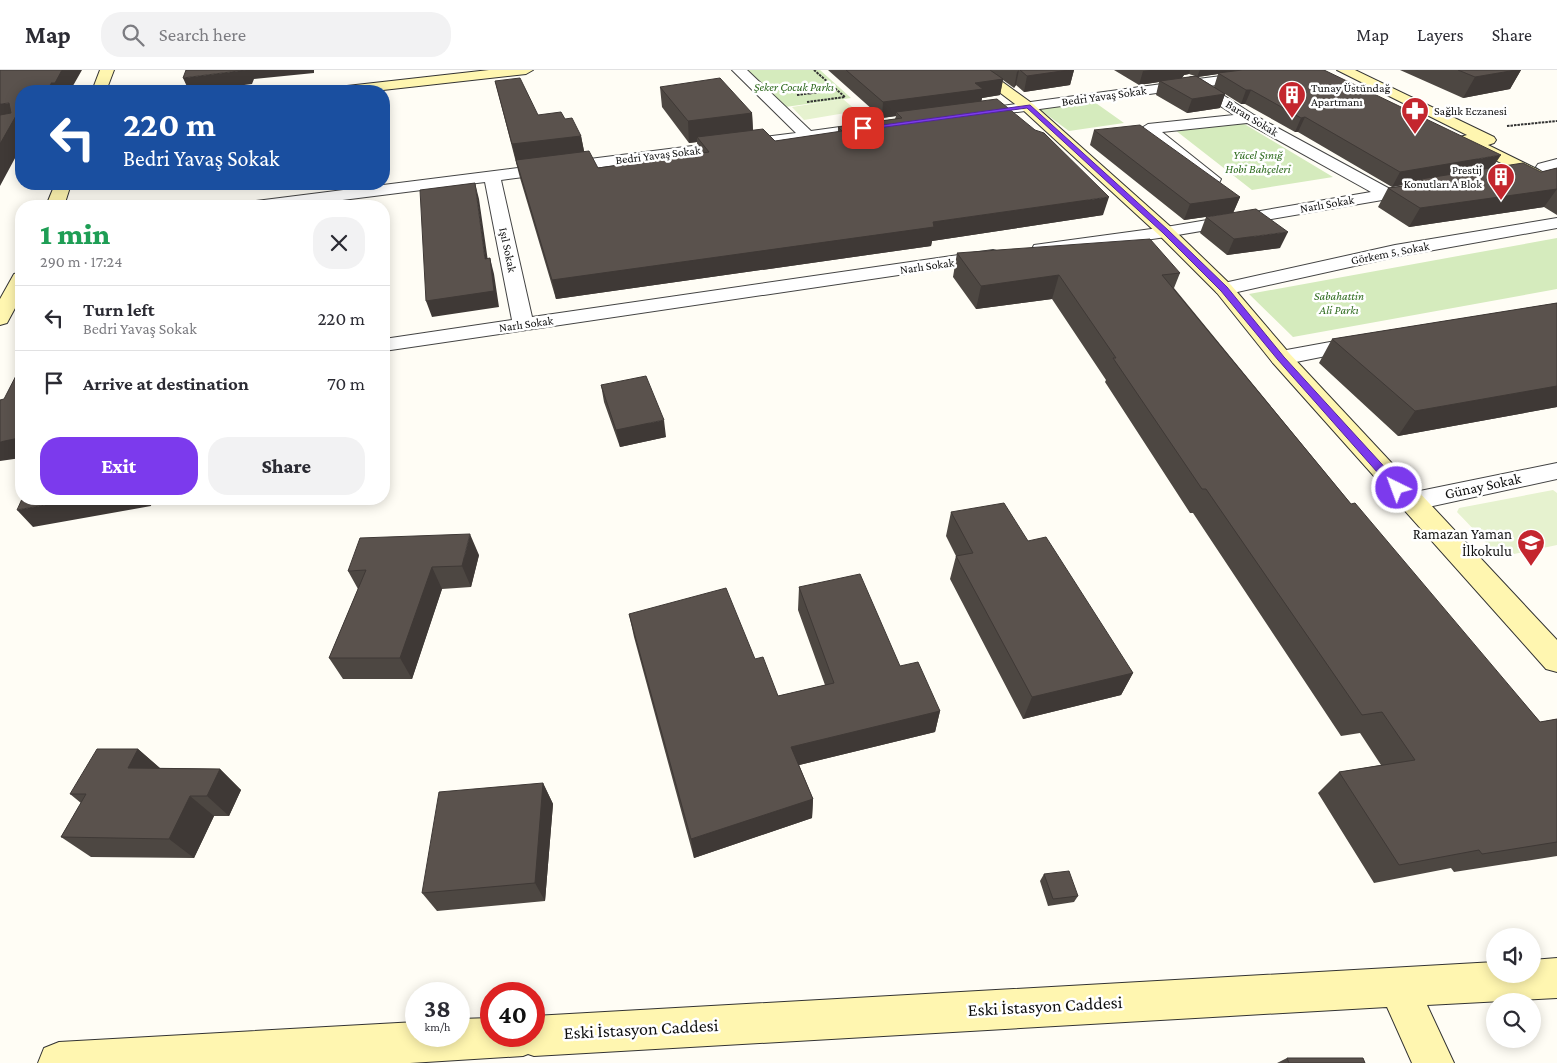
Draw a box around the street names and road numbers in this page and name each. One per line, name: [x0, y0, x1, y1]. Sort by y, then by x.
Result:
street label: Bedri Yavaş Sokak: [1061, 83, 1148, 109]
street label: Baran Sokak: [1223, 97, 1281, 139]
street label: Bedri Yavaş Sokak: [615, 143, 702, 167]
street label: Narlı Sokak: [1299, 192, 1355, 216]
street label: Işıl Sokak: [496, 226, 520, 274]
street label: Görkem 5. Sokak: [1350, 238, 1431, 267]
street label: Narlı Sokak: [899, 255, 955, 277]
street label: Narlı Sokak: [498, 313, 554, 335]
street label: Günay Sokak: [1443, 470, 1524, 503]
street label: Eski İstasyon Caddesi: [967, 992, 1123, 1020]
street label: Eski İstasyon Caddesi: [563, 1015, 719, 1043]

